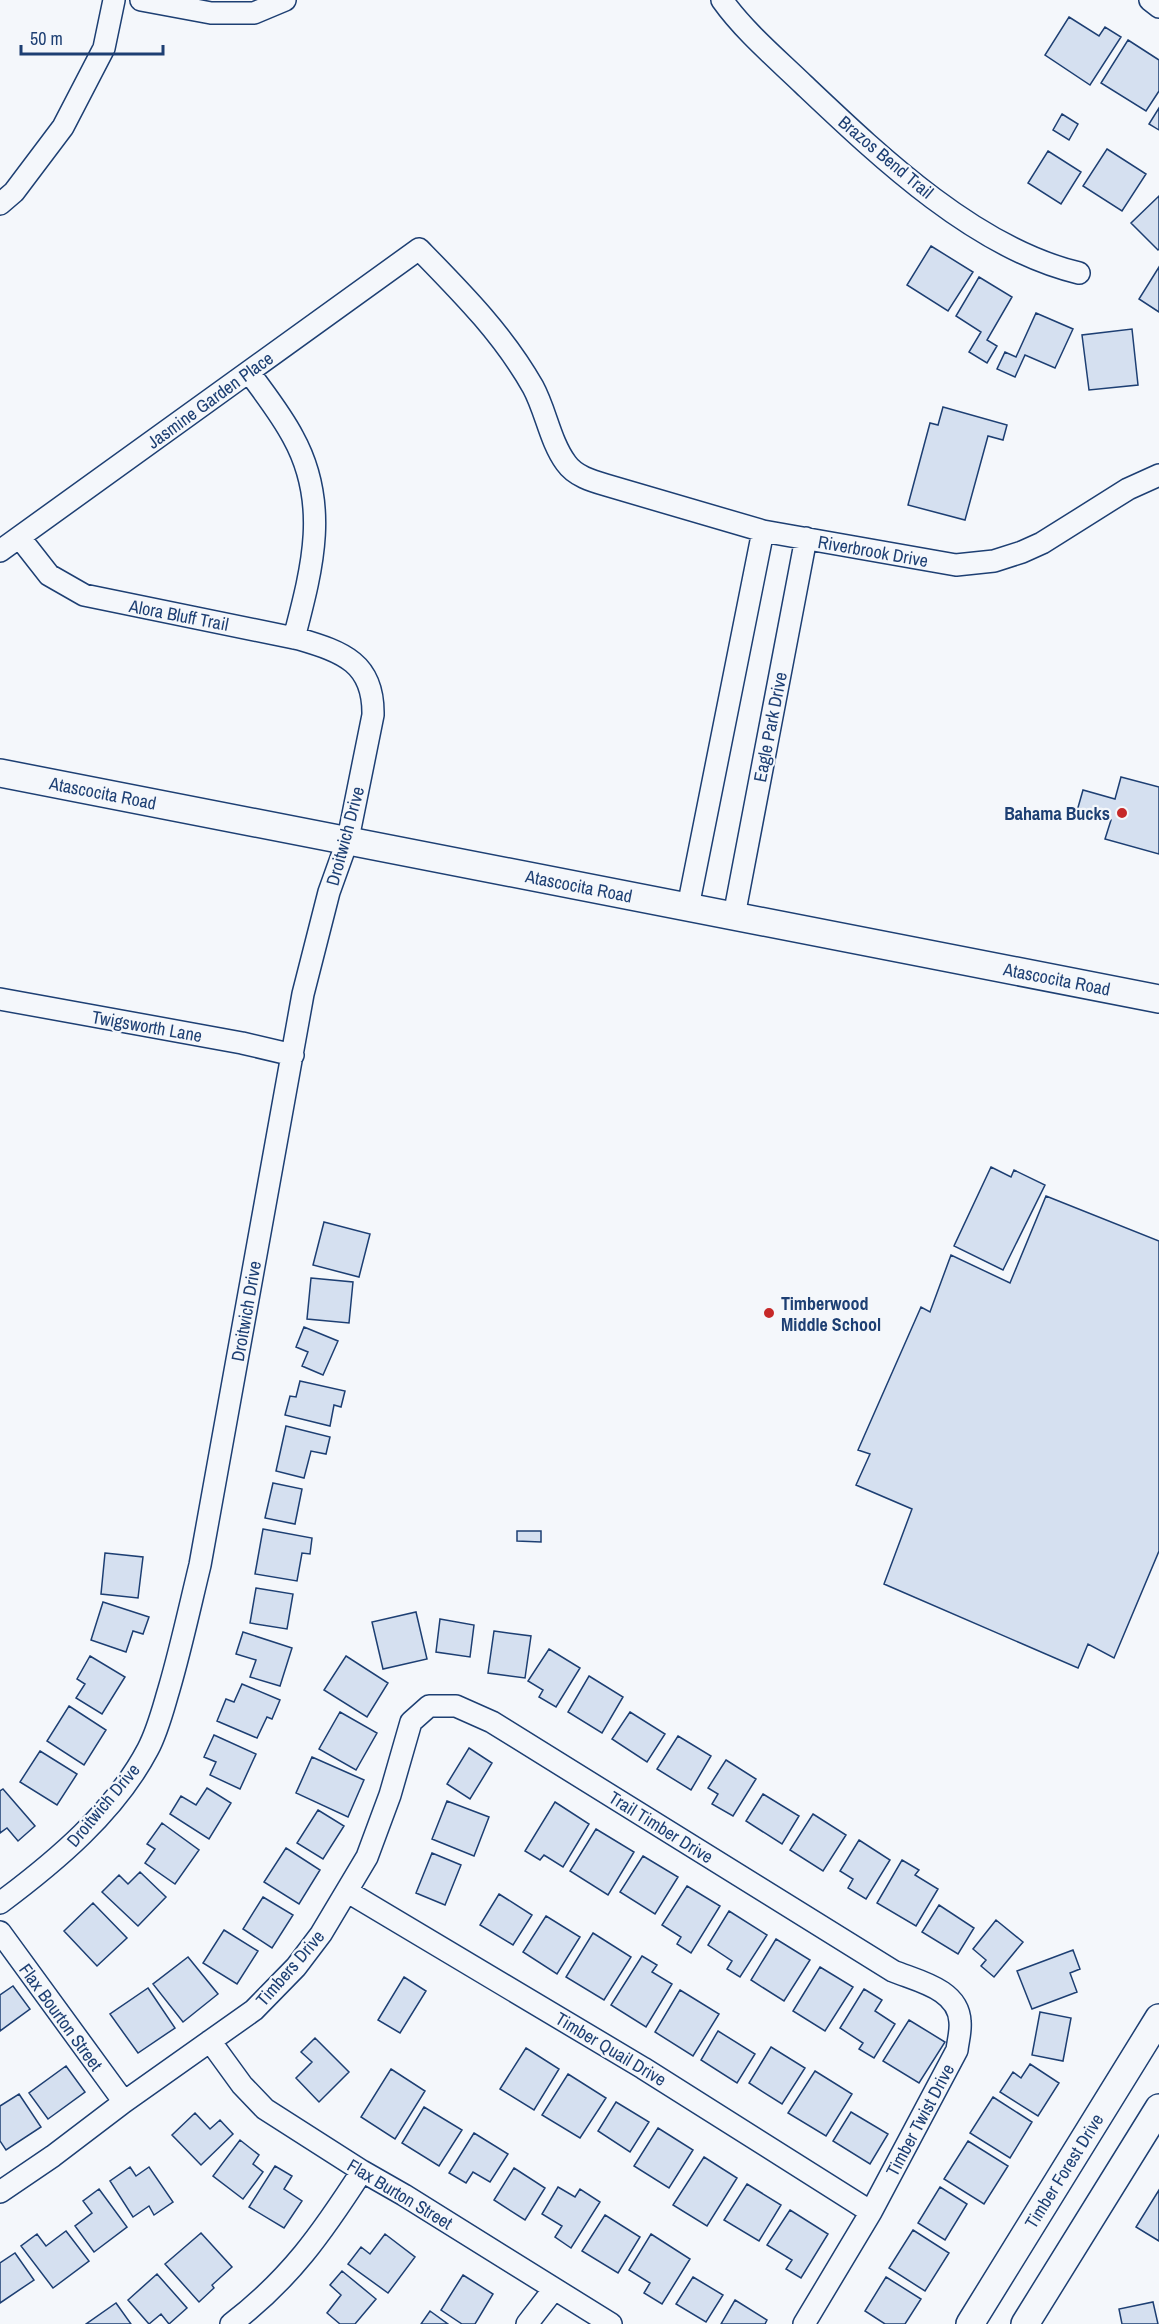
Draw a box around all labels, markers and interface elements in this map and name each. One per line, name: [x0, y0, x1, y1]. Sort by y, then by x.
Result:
scale bar: [21, 18, 164, 56]
text: 50 m: [30, 26, 63, 51]
street label: Brazos Bend Trail: [833, 110, 939, 204]
street label: Jasmine Garden Place: [142, 346, 278, 454]
street label: Riverbrook Drive: [816, 529, 930, 573]
street label: Alora Bluff Trail: [126, 593, 231, 637]
street label: Eagle Park Drive: [747, 670, 793, 784]
street label: Atascocita Road: [46, 770, 159, 816]
street label: Droitwich Drive: [320, 784, 370, 888]
place label: Bahama Bucks: [1004, 801, 1110, 826]
marker: Bahama Bucks: [1115, 806, 1129, 820]
street label: Atascocita Road: [522, 863, 635, 909]
street label: Atascocita Road: [1000, 956, 1113, 1002]
street label: Twigsworth Lane: [90, 1004, 204, 1048]
street label: Droitwich Drive: [225, 1259, 267, 1363]
place label: Timberwood Middle School: [781, 1291, 881, 1337]
marker: Timberwood Middle School: [762, 1306, 776, 1320]
street label: Droitwich Drive: [61, 1758, 145, 1852]
street label: Trail Timber Drive: [604, 1785, 718, 1869]
street label: Timbers Drive: [250, 1925, 330, 2011]
street label: Flax Bourton Street: [14, 1958, 108, 2076]
street label: Timber Quail Drive: [551, 2006, 671, 2092]
street label: Timber Twist Drive: [880, 2059, 960, 2181]
street label: Timber Forest Drive: [1019, 2109, 1109, 2233]
street label: Flax Burton Street: [343, 2153, 457, 2235]

